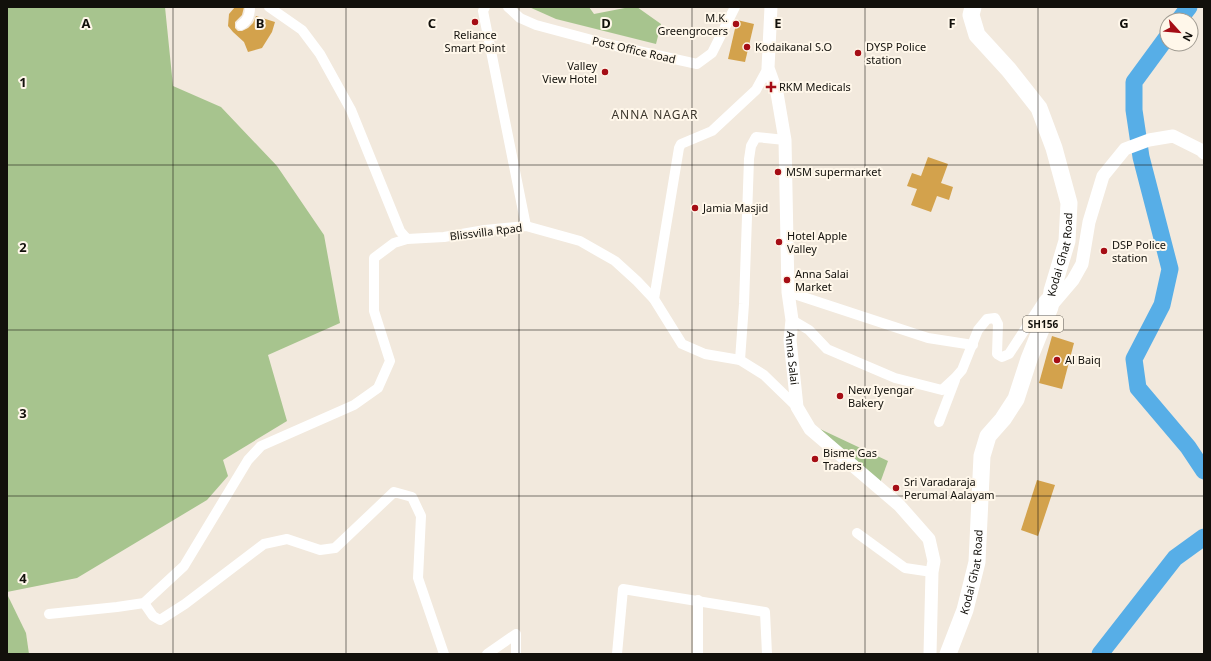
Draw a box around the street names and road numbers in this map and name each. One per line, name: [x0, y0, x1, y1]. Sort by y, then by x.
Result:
street label: Post Office Road: [591, 33, 677, 66]
street label: Kodai Ghat Road: [1043, 212, 1075, 297]
street label: Blissvilla Rpad: [449, 220, 523, 243]
road number: SH156: [1023, 316, 1063, 332]
street label: Anna Salai: [783, 331, 803, 386]
street label: Kodai Ghat Road: [956, 529, 986, 617]

